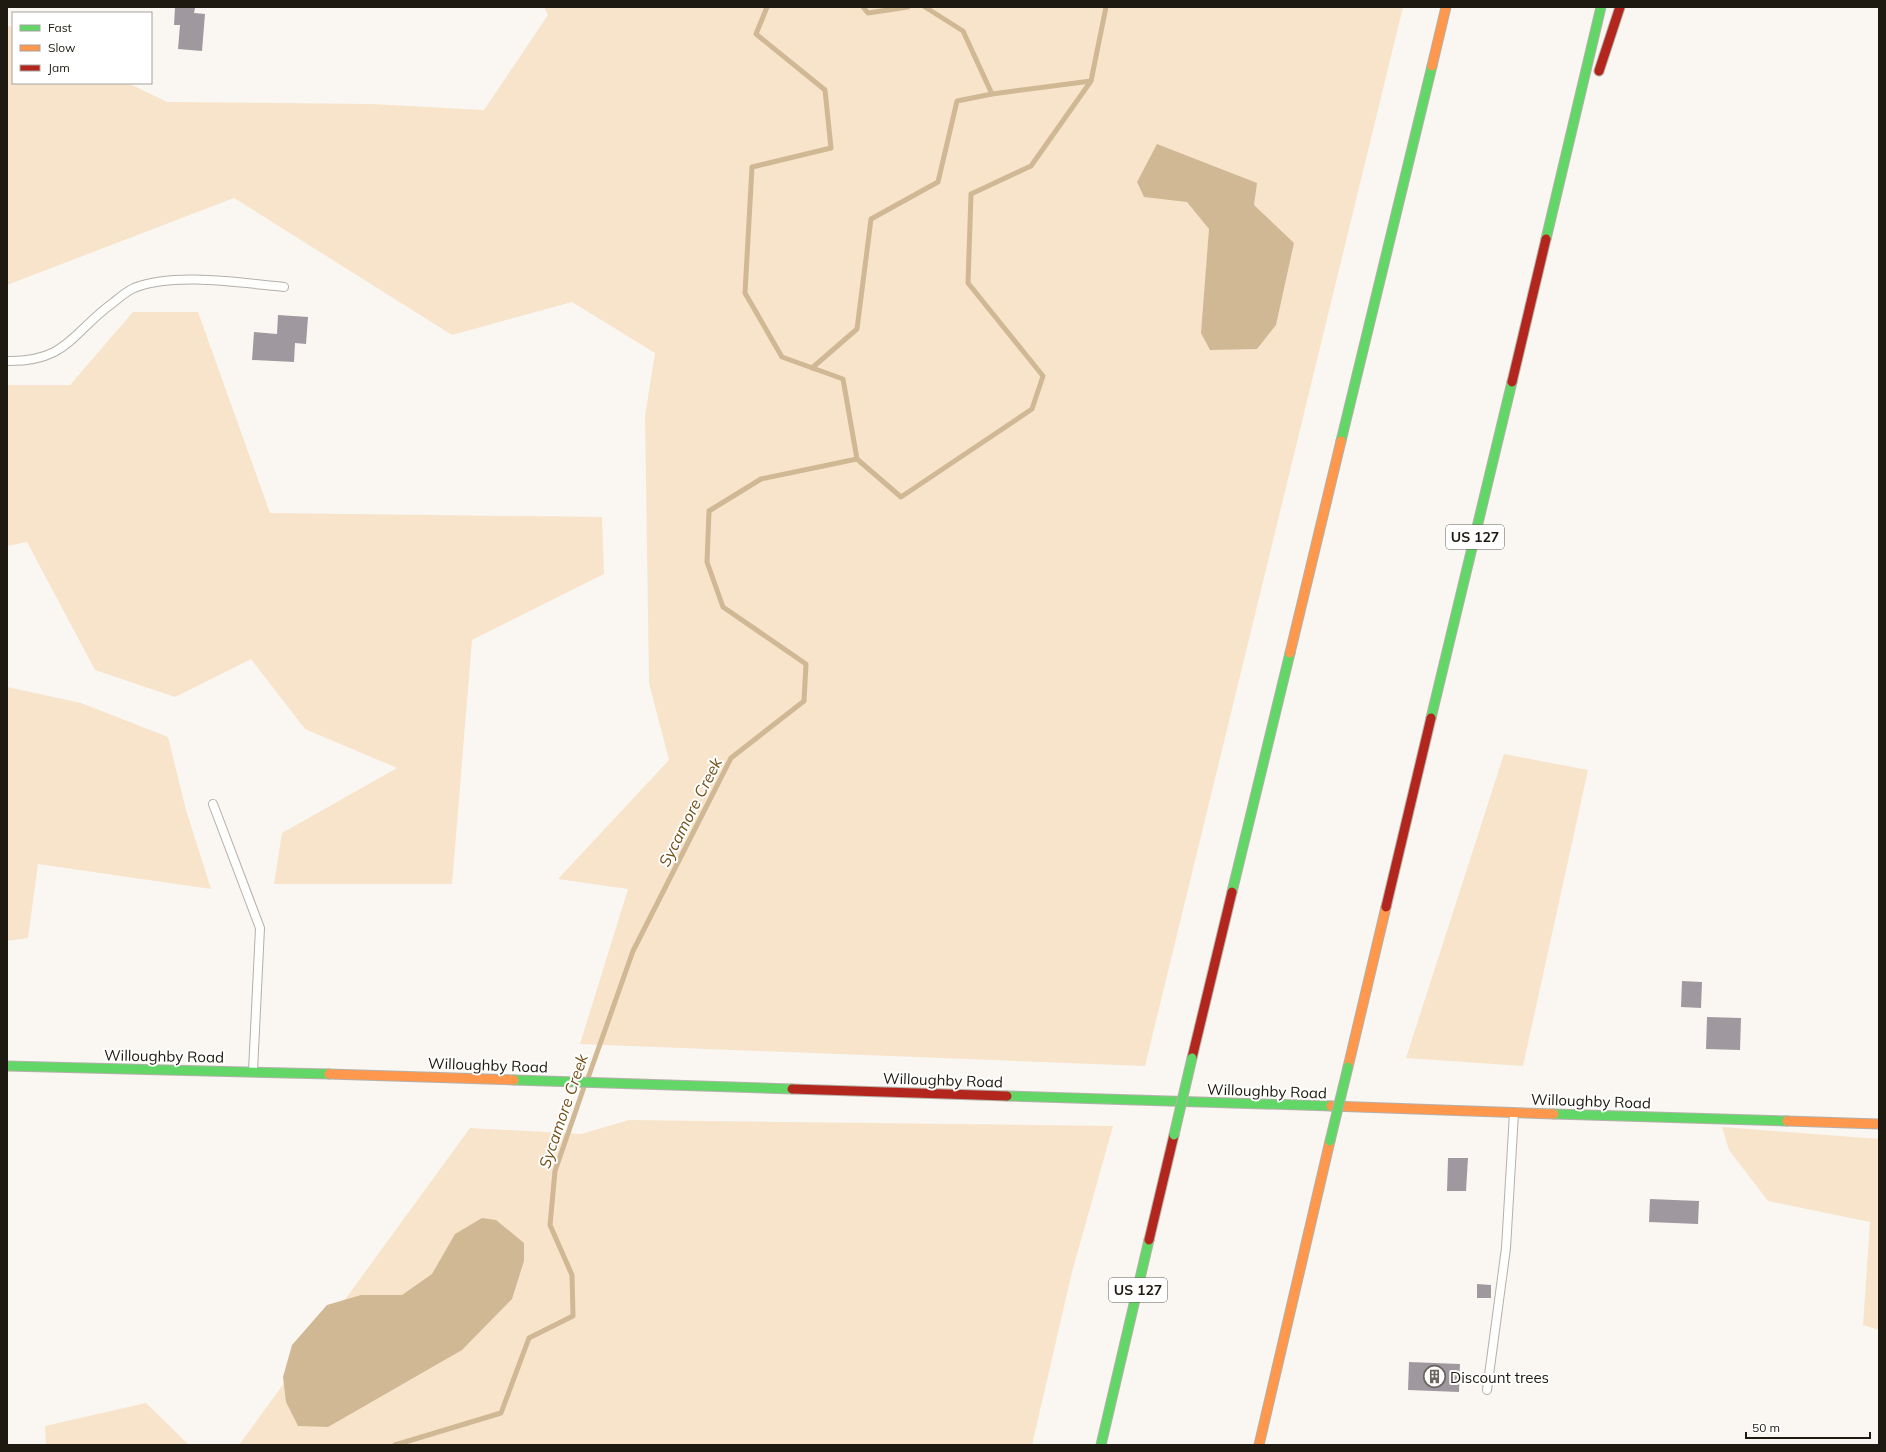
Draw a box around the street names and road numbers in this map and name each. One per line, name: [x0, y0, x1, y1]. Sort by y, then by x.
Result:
road number: US 127: [1446, 525, 1504, 549]
street label: Willoughby Road: [104, 1045, 224, 1067]
street label: Willoughby Road: [428, 1053, 548, 1077]
street label: Willoughby Road: [883, 1068, 1003, 1092]
street label: Willoughby Road: [1207, 1079, 1327, 1103]
street label: Willoughby Road: [1531, 1089, 1651, 1113]
road number: US 127: [1109, 1278, 1167, 1302]

